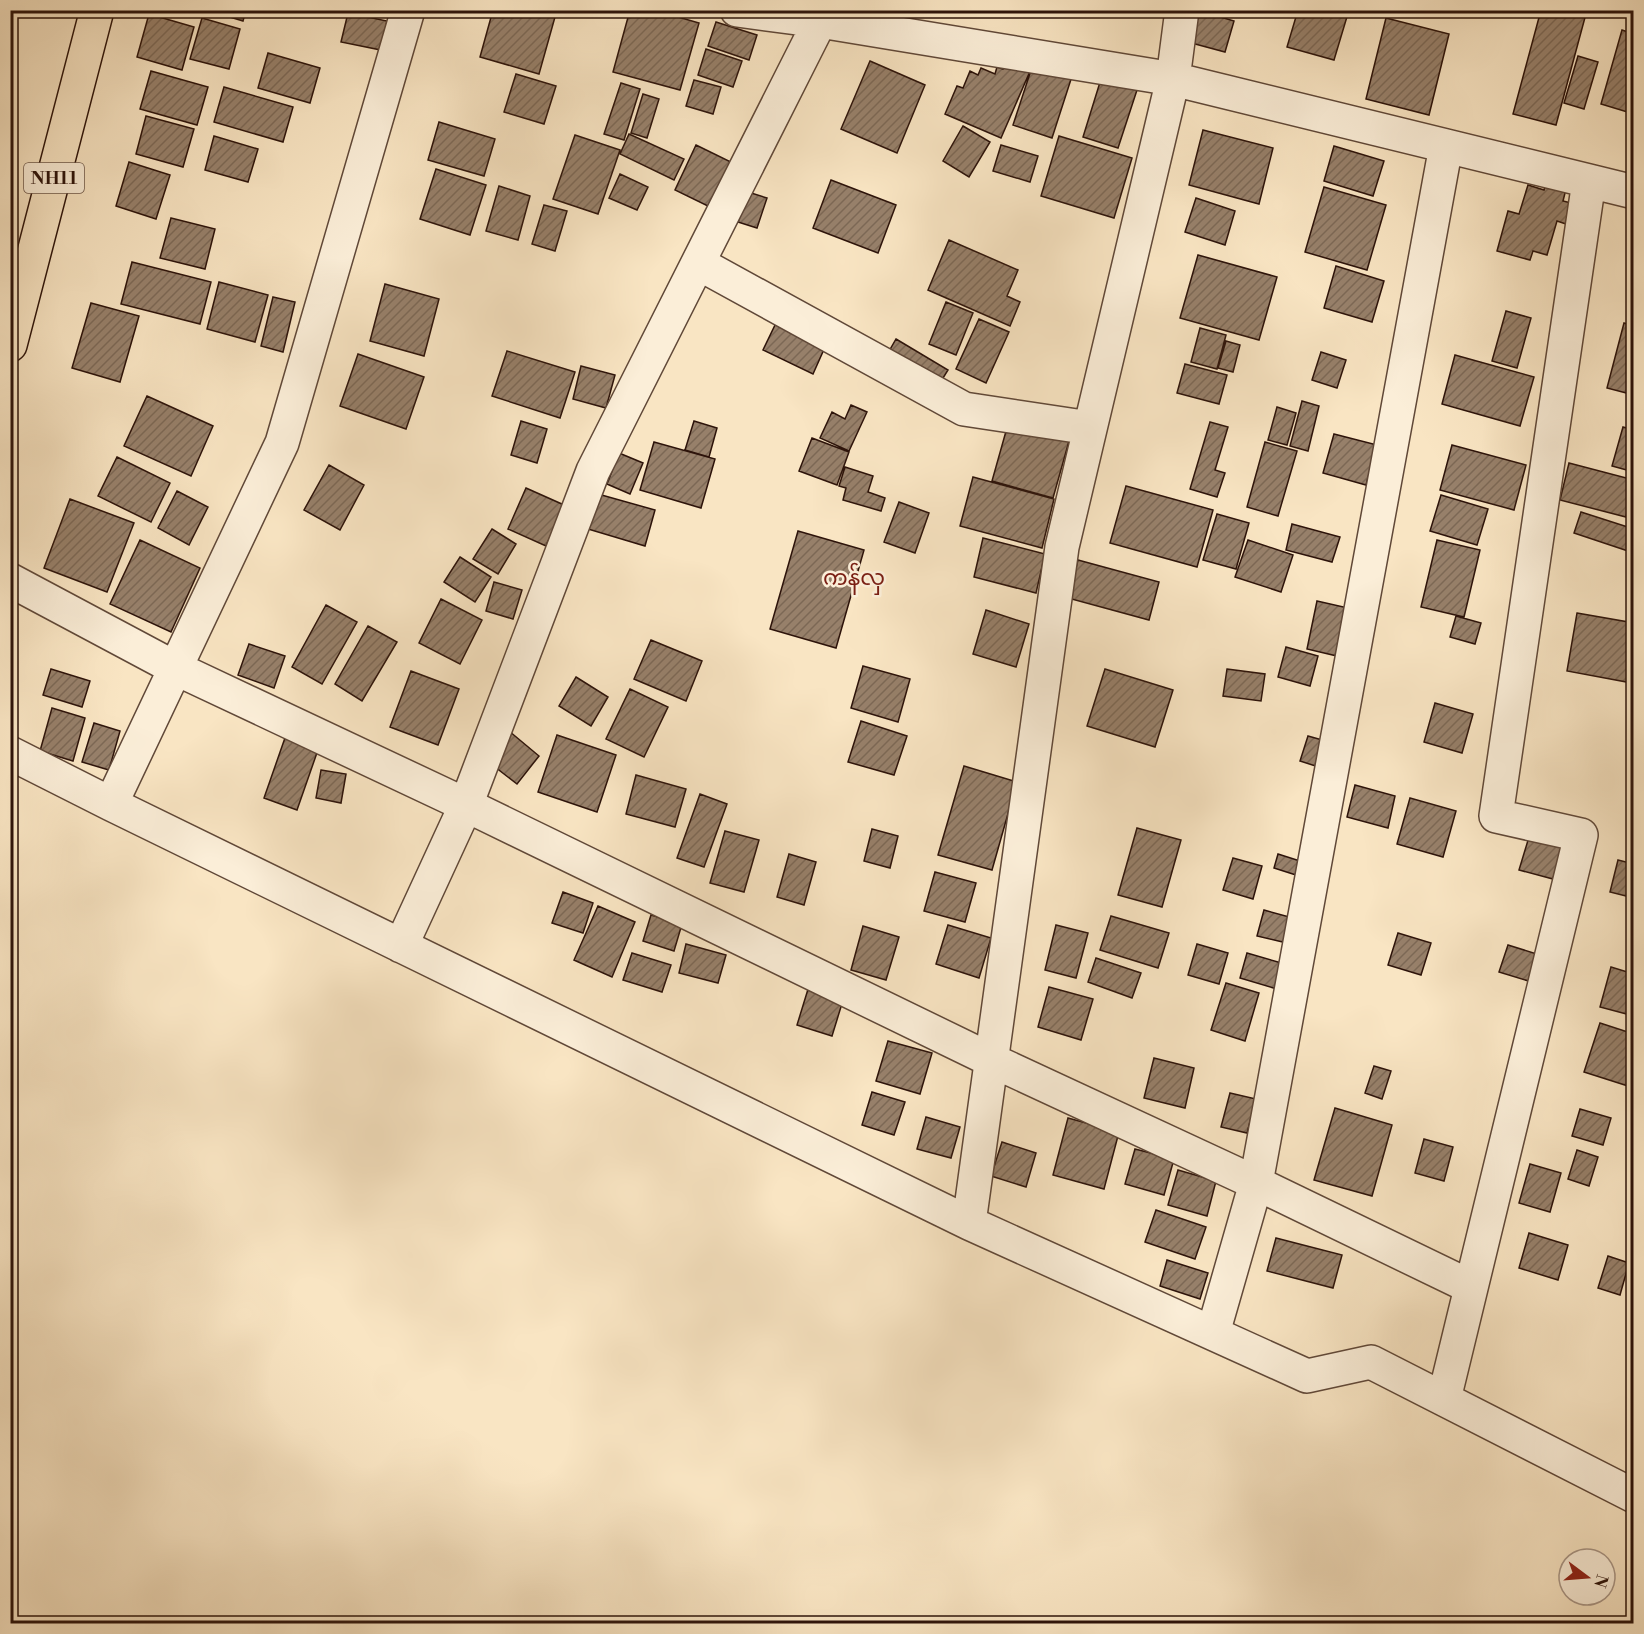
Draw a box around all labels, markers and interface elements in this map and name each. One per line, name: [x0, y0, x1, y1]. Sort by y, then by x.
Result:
road number: NH11: [24, 163, 84, 193]
district label: ကန်လှ: [823, 562, 885, 595]
north arrow: [1557, 1547, 1617, 1607]
text: N: [1589, 1572, 1612, 1590]

